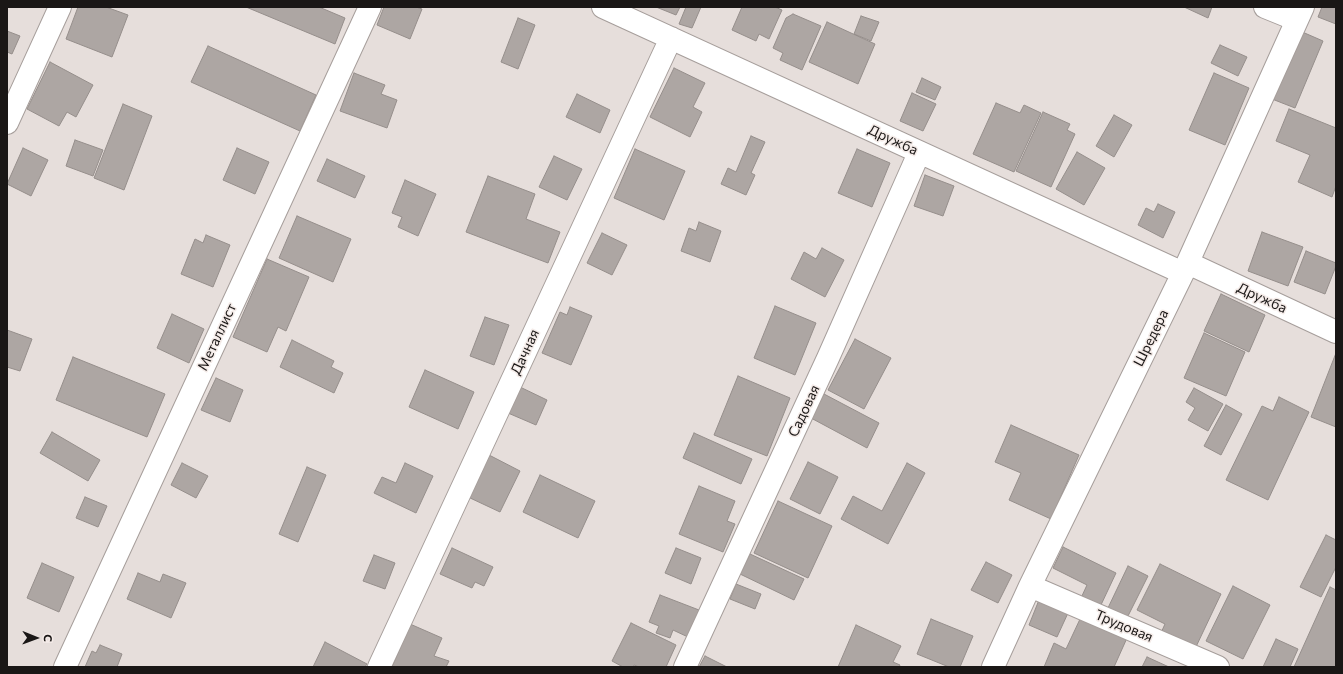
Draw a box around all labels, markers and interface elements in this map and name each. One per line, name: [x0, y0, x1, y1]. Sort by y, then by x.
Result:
street label: Дружба: [865, 121, 921, 159]
street label: Дружба: [1234, 279, 1290, 317]
street label: Металлист: [194, 301, 240, 373]
street label: Шредера: [1130, 307, 1172, 369]
street label: Дачная: [507, 327, 543, 377]
street label: Садовая: [785, 382, 823, 440]
street label: Трудовая: [1093, 606, 1155, 646]
north arrow: [16, 618, 56, 658]
text: С: [42, 634, 55, 642]

